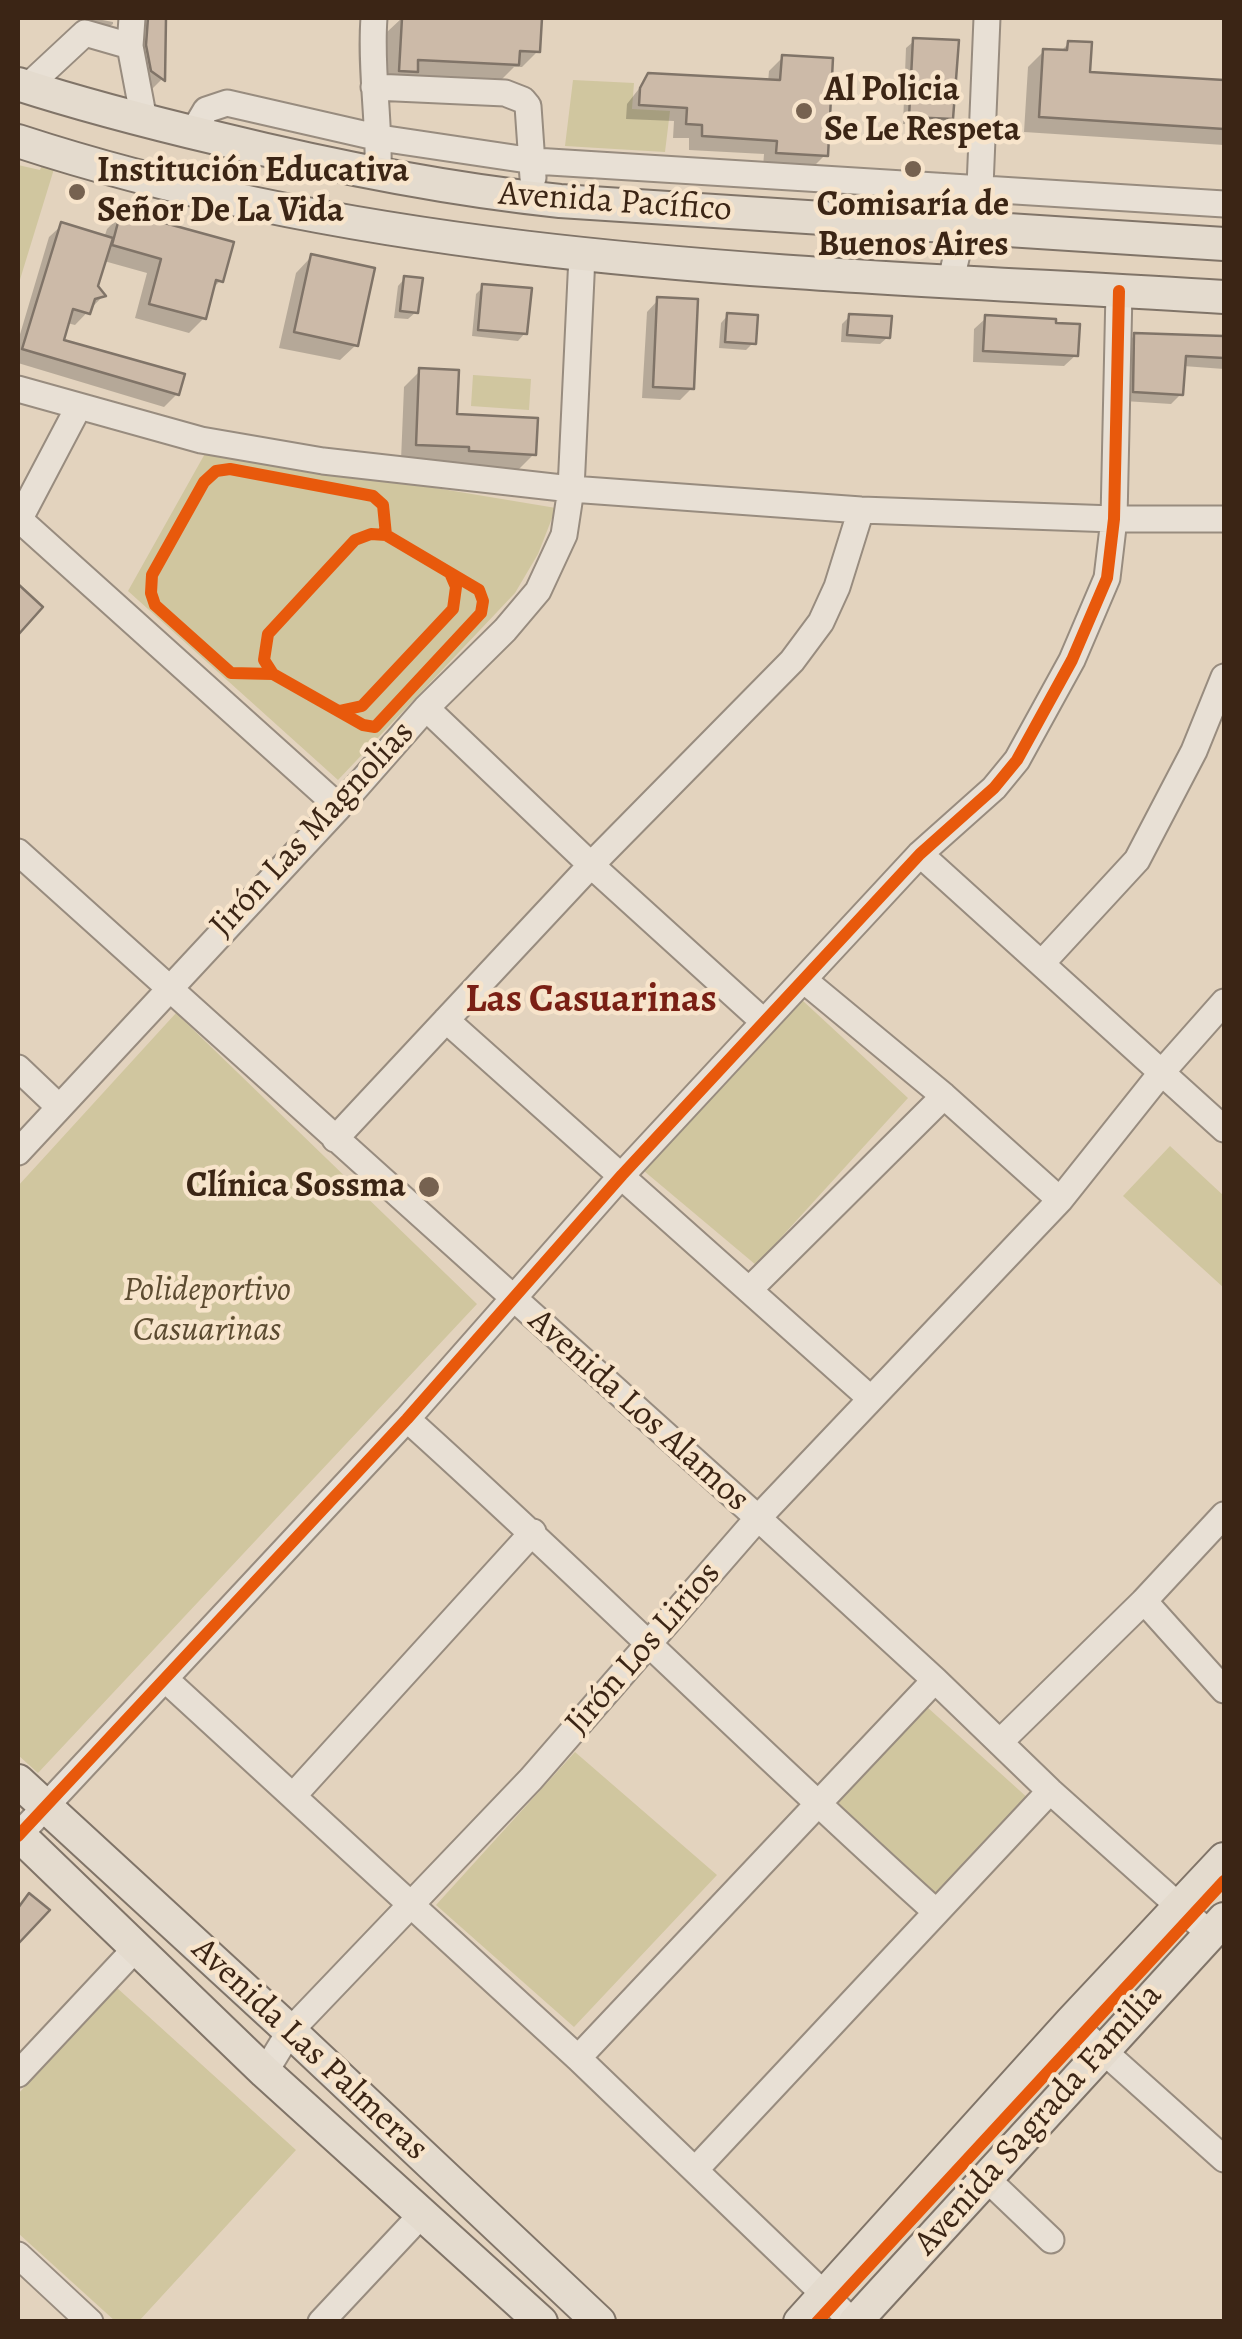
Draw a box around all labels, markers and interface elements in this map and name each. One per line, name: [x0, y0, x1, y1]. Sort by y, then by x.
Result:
place label: Al Policia Se Le Respeta: [824, 70, 1021, 152]
marker: Al Policia Se Le Respeta: [793, 100, 815, 122]
place label: Institución Educativa Señor De La Vida: [97, 151, 409, 233]
marker: Comisaría de Buenos Aires: [902, 158, 924, 180]
street label: Avenida Pacífico: [497, 174, 733, 232]
marker: Institución Educativa Señor De La Vida: [66, 181, 88, 203]
place label: Comisaría de Buenos Aires: [817, 185, 1009, 267]
street label: Jirón Las Magnolias: [202, 713, 424, 947]
district label: Las Casuarinas: [465, 977, 717, 1025]
place label: Clínica Sossma: [186, 1166, 406, 1208]
marker: Clínica Sossma: [416, 1174, 442, 1200]
park label: Polideportivo Casuarinas: [123, 1270, 291, 1352]
street label: Avenida Los Alamos: [519, 1301, 757, 1521]
street label: Jirón Los Lirios: [557, 1554, 731, 1744]
street label: Avenida Las Palmeras: [182, 1930, 436, 2170]
street label: Avenida Sagrada Familia: [906, 1976, 1172, 2264]

